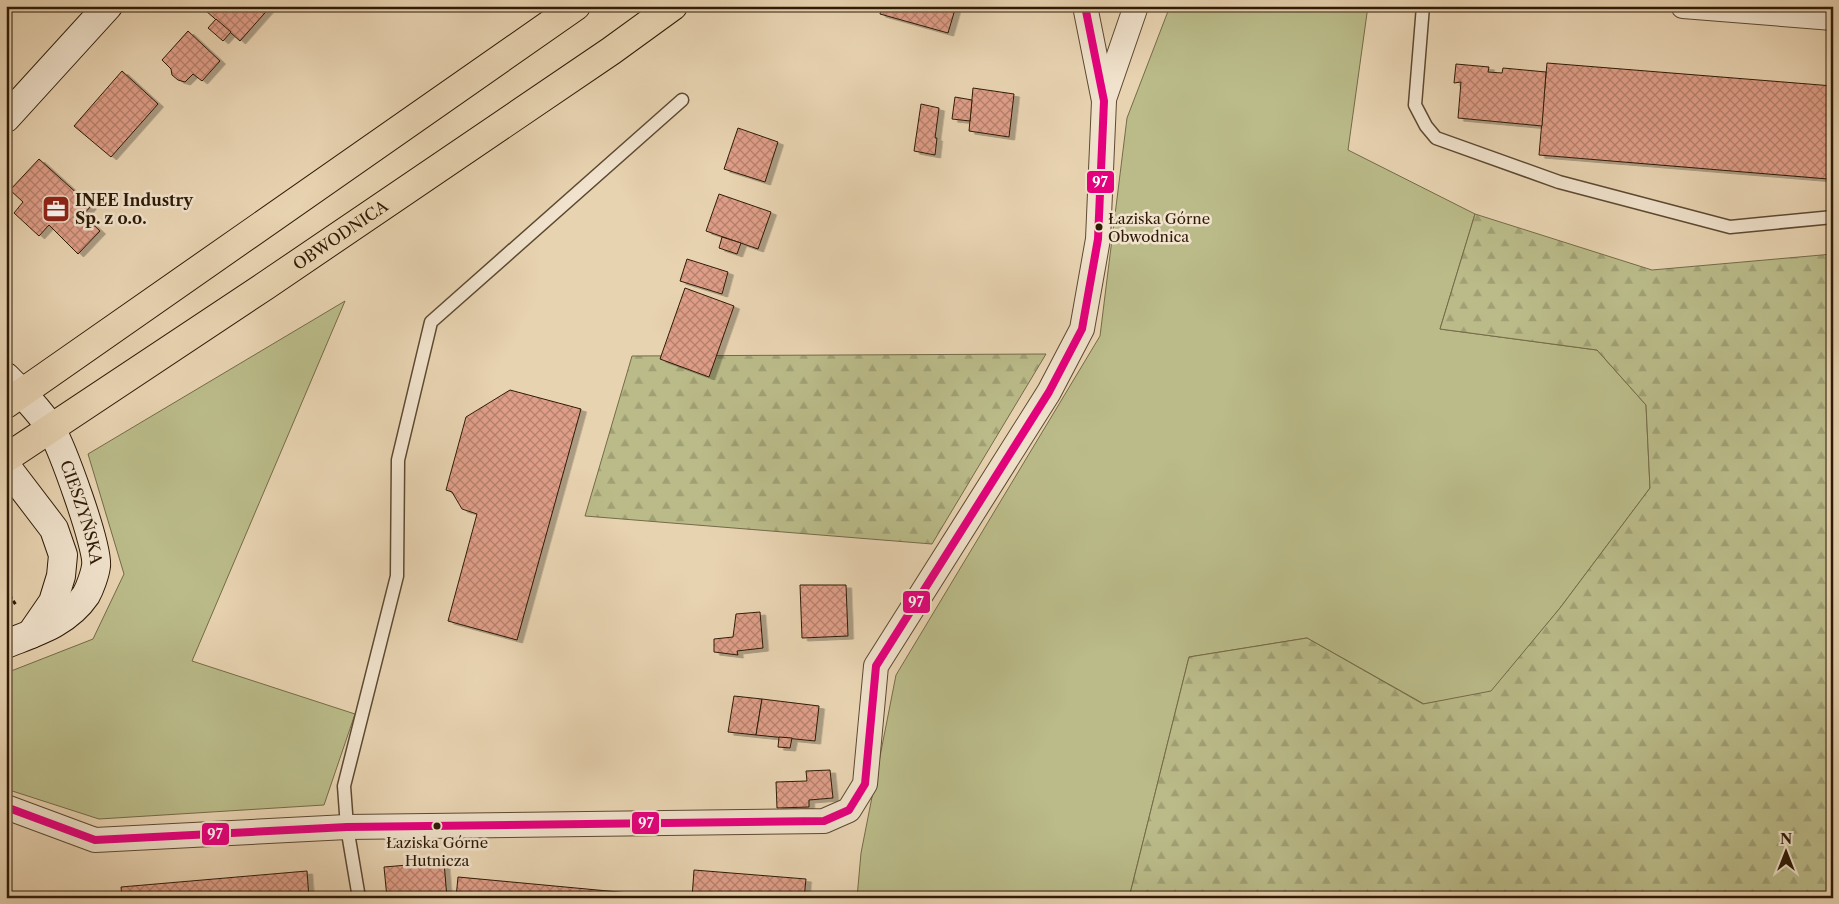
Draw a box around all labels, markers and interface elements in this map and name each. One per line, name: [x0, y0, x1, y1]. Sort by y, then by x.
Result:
line badge: 97: [1086, 170, 1115, 194]
text: 97: [1092, 173, 1109, 191]
place label: INEE Industry Sp. z o.o.: [75, 190, 194, 228]
office icon: INEE Industry Sp. z o.o.: [41, 194, 71, 224]
street label: OBWODNICA: [289, 195, 393, 274]
place label: Łaziska Górne Obwodnica: [1108, 209, 1210, 246]
marker: Łaziska Górne Obwodnica: [1094, 222, 1104, 232]
street label: CIESZYŃSKA: [56, 457, 107, 567]
line badge: 97: [902, 590, 931, 614]
text: 97: [908, 593, 925, 611]
line badge: 97: [631, 811, 660, 835]
text: 97: [638, 814, 655, 832]
marker: Łaziska Górne Hutnicza: [432, 821, 442, 831]
line badge: 97: [201, 822, 230, 846]
text: 97: [207, 825, 224, 843]
north arrow: [1762, 826, 1812, 876]
text: N: [1780, 830, 1792, 848]
place label: Łaziska Górne Hutnicza: [386, 833, 488, 870]

